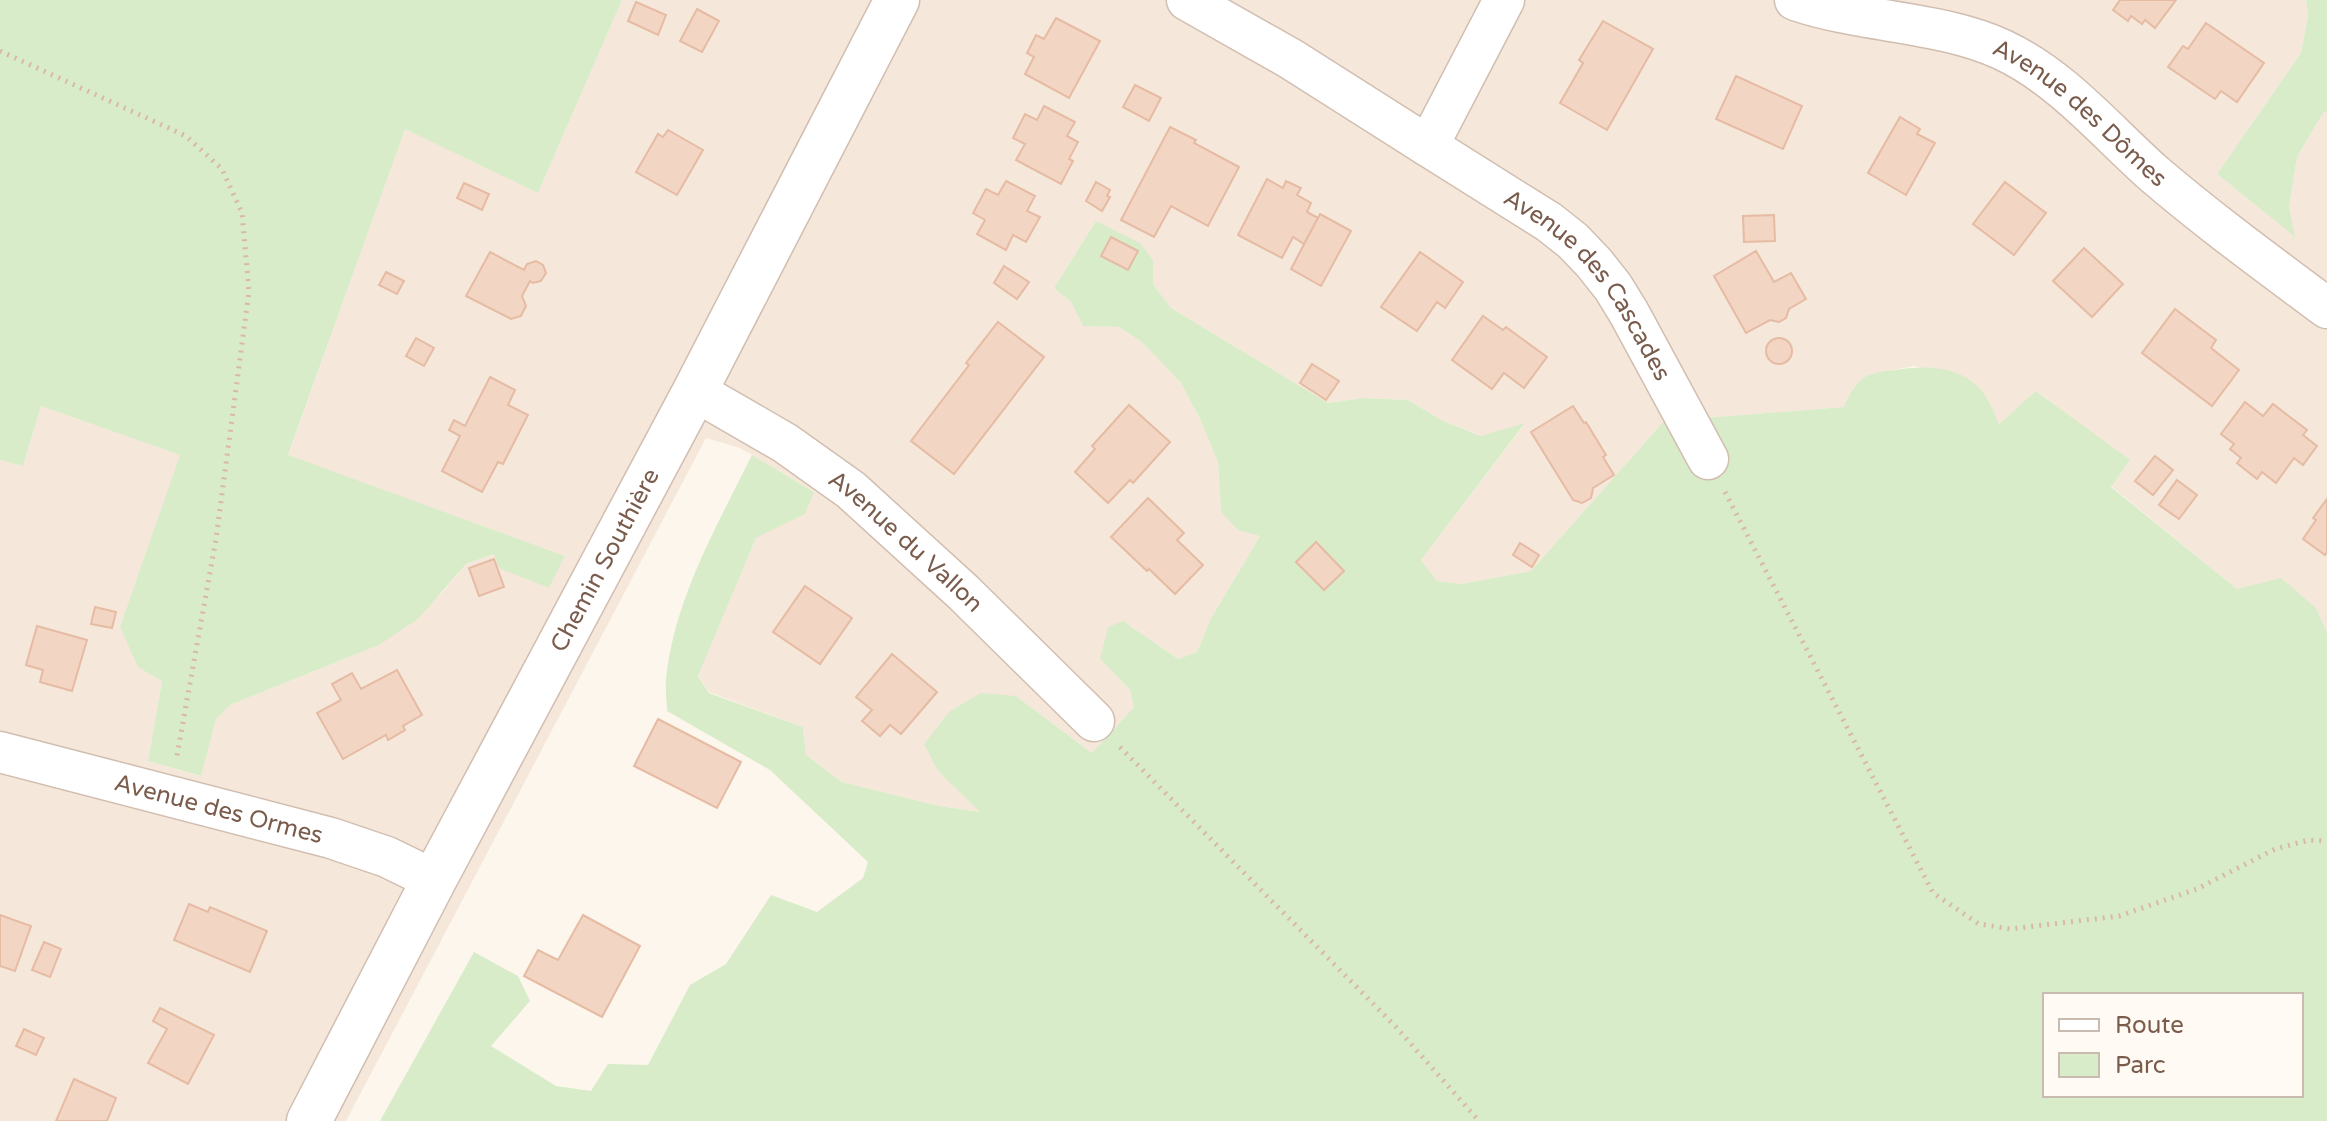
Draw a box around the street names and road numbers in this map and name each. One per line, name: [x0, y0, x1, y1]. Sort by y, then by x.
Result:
street label: Avenue des Dômes: [1988, 33, 2173, 193]
street label: Avenue des Cascades: [1498, 183, 1677, 386]
street label: Chemin Southière: [544, 464, 666, 657]
street label: Avenue du Vallon: [823, 465, 989, 619]
street label: Avenue des Ormes: [111, 768, 326, 850]

